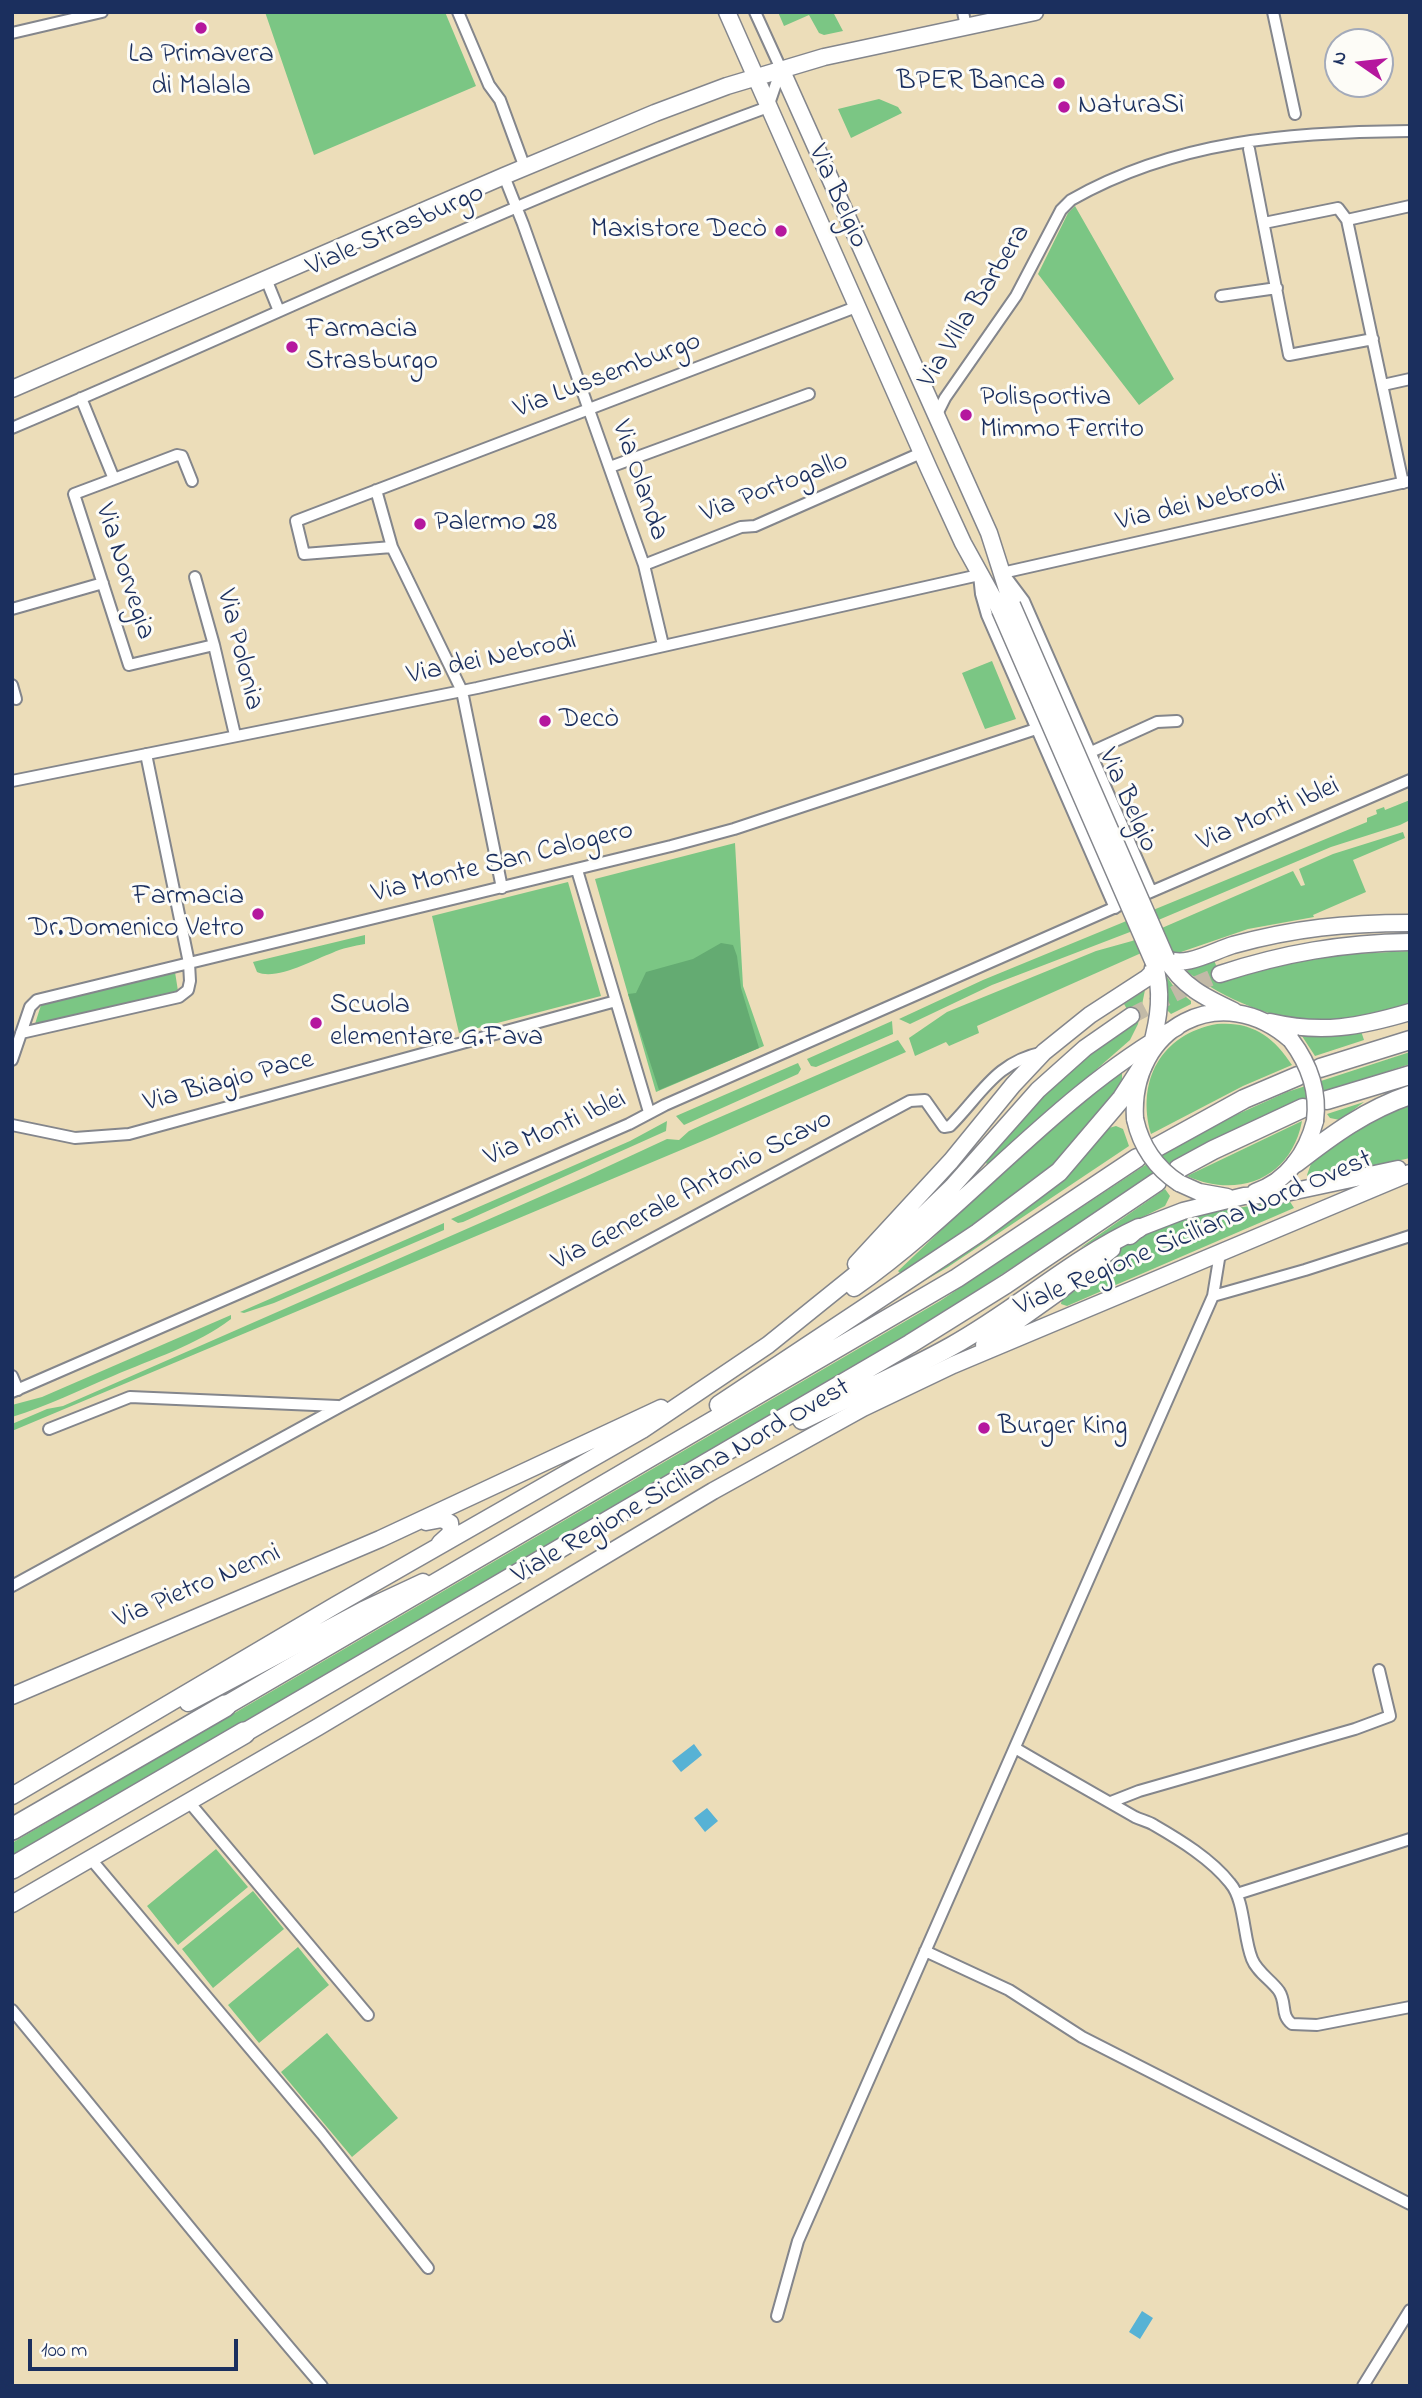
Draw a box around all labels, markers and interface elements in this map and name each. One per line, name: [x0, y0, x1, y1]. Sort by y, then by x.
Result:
marker: La Primavera di Malala: [193, 20, 209, 36]
north arrow: [1324, 28, 1394, 98]
place label: La Primavera di Malala: [128, 39, 274, 105]
text: N: [1325, 49, 1355, 68]
place label: BPER Banca: [897, 66, 1045, 100]
marker: BPER Banca: [1051, 75, 1067, 91]
place label: NaturaSì: [1078, 90, 1184, 124]
marker: NaturaSì: [1056, 99, 1072, 115]
street label: Via Belgio: [798, 140, 874, 254]
street label: Viale Strasburgo: [302, 178, 490, 286]
place label: Maxistore Decò: [591, 214, 767, 248]
street label: Via Villa Barbera: [912, 219, 1040, 395]
marker: Maxistore Decò: [773, 223, 789, 239]
place label: Farmacia Strasburgo: [306, 314, 438, 380]
street label: Via Lussemburgo: [510, 326, 706, 428]
marker: Farmacia Strasburgo: [284, 339, 300, 355]
place label: Polisportiva Mimmo Ferrito: [980, 382, 1144, 448]
marker: Polisportiva Mimmo Ferrito: [958, 407, 974, 423]
street label: Via Olanda: [602, 417, 674, 545]
street label: Via Portogallo: [697, 446, 853, 532]
street label: Via dei Nebrodi: [1113, 469, 1289, 541]
street label: Via Norvegia: [85, 500, 161, 644]
place label: Palermo 28: [434, 507, 557, 541]
marker: Palermo 28: [412, 516, 428, 532]
street label: Via Polonia: [207, 586, 269, 714]
street label: Via dei Nebrodi: [404, 626, 580, 694]
place label: Decò: [559, 704, 619, 738]
marker: Decò: [537, 713, 553, 729]
street label: Via Belgio: [1088, 744, 1164, 858]
street label: Via Monti Iblei: [1193, 771, 1345, 861]
street label: Via Monte San Calogero: [369, 815, 637, 913]
place label: Farmacia Dr.Domenico Vetro: [28, 881, 244, 947]
marker: Farmacia Dr.Domenico Vetro: [250, 906, 266, 922]
place label: Scuola elementare G.Fava: [330, 990, 543, 1056]
marker: Scuola elementare G.Fava: [308, 1015, 324, 1031]
street label: Via Biagio Pace: [140, 1044, 318, 1122]
street label: Via Monti Iblei: [480, 1084, 632, 1176]
street label: Via Generale Antonio Scavo: [547, 1104, 839, 1280]
street label: Viale Regione Siciliana Nord Ovest: [1010, 1144, 1378, 1326]
street label: Viale Regione Siciliana Nord Ovest: [507, 1372, 857, 1594]
place label: Burger King: [998, 1411, 1127, 1445]
marker: Burger King: [976, 1420, 992, 1436]
street label: Via Pietro Nenni: [110, 1538, 286, 1638]
scale bar: [32, 2324, 242, 2368]
text: 100 m: [41, 2336, 87, 2366]

